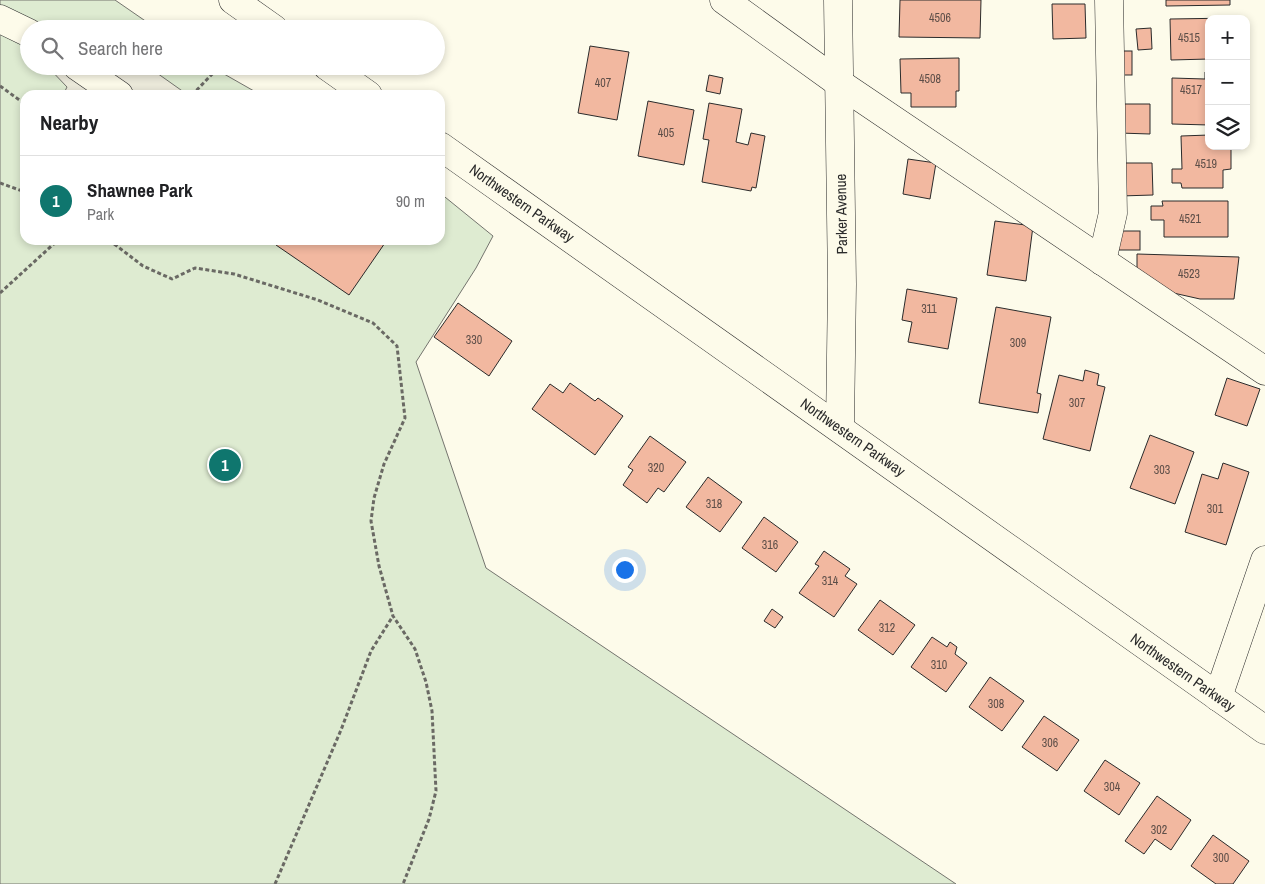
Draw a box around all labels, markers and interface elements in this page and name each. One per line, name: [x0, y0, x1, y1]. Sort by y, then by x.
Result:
house number: 4506: [929, 10, 951, 26]
map controls: [1205, 15, 1250, 150]
button: +: [1205, 15, 1250, 60]
search box: [20, 20, 445, 75]
house number: 4515: [1178, 30, 1200, 46]
icon: search: [38, 34, 66, 62]
text: Search here: [78, 35, 163, 61]
button: −: [1205, 60, 1250, 105]
house number: 4508: [919, 71, 941, 87]
house number: 407: [595, 75, 612, 91]
house number: 4517: [1180, 82, 1202, 98]
button: layers: [1205, 105, 1250, 150]
text: Nearby: [40, 108, 98, 137]
house number: 405: [658, 125, 675, 141]
house number: 4519: [1195, 156, 1217, 172]
street label: Northwestern Parkway: [465, 159, 579, 248]
street label: Parker Avenue: [830, 173, 852, 254]
text: Shawnee Park: [87, 177, 193, 203]
text: 1: [52, 190, 60, 212]
text: 90 m: [396, 190, 425, 212]
text: Park: [87, 203, 114, 225]
house number: 4521: [1179, 211, 1201, 227]
house number: 4523: [1178, 266, 1200, 282]
house number: 311: [921, 301, 937, 317]
house number: 330: [466, 332, 482, 348]
house number: 309: [1010, 335, 1026, 351]
street label: Northwestern Parkway: [796, 393, 910, 482]
house number: 307: [1069, 395, 1086, 411]
pin: 1: [209, 446, 241, 484]
house number: 320: [648, 460, 664, 476]
house number: 303: [1154, 462, 1170, 478]
house number: 318: [706, 496, 722, 512]
house number: 301: [1207, 501, 1224, 517]
house number: 316: [762, 537, 778, 553]
your location: [612, 557, 638, 583]
house number: 314: [822, 573, 839, 589]
house number: 312: [879, 620, 895, 636]
street label: Northwestern Parkway: [1126, 628, 1240, 717]
house number: 310: [931, 657, 947, 673]
house number: 308: [988, 696, 1004, 712]
house number: 306: [1042, 735, 1058, 751]
house number: 304: [1104, 779, 1121, 795]
house number: 302: [1151, 822, 1167, 838]
house number: 300: [1213, 850, 1229, 866]

